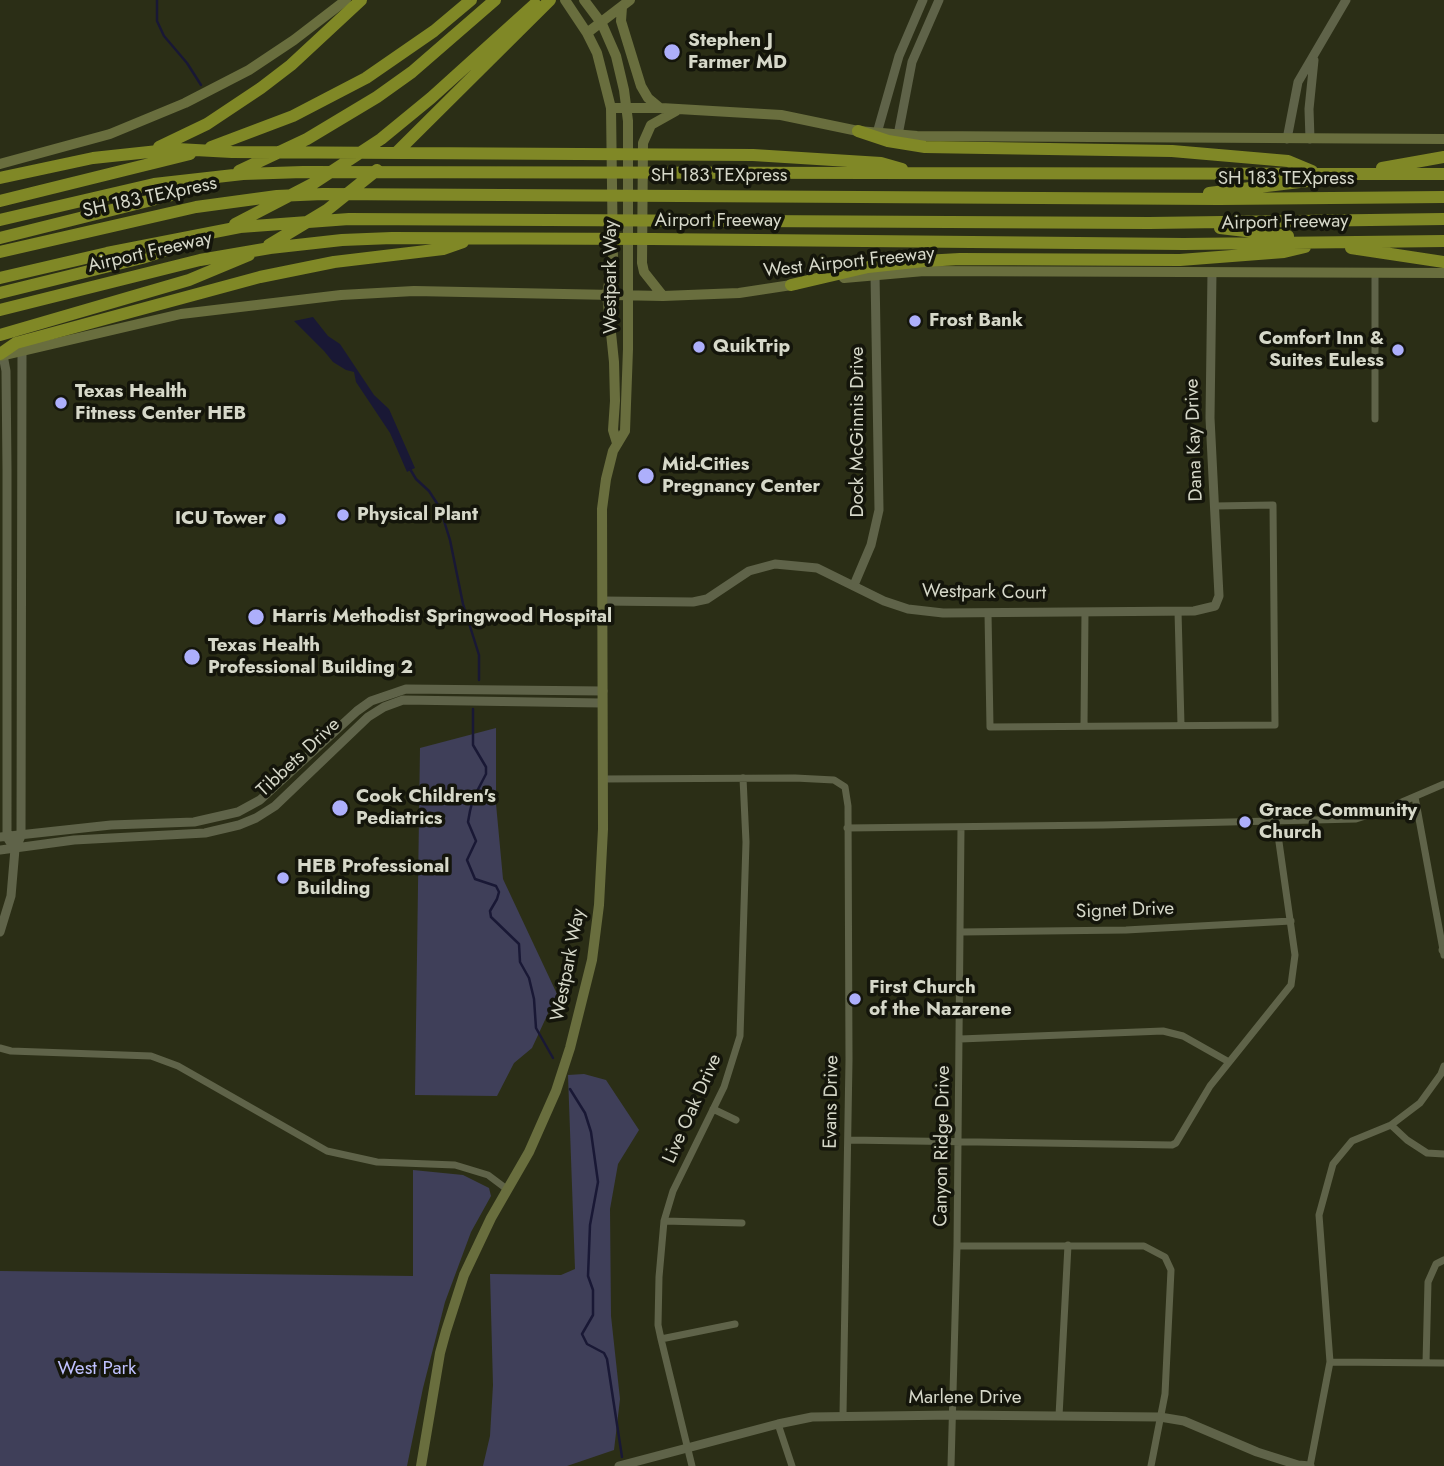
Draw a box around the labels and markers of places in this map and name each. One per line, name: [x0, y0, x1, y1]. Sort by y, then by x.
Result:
place label: Stephen J Farmer MD: [688, 30, 787, 74]
marker: Stephen J Farmer MD: [662, 42, 682, 62]
place label: Frost Bank: [929, 310, 1023, 332]
marker: Frost Bank: [907, 313, 923, 329]
place label: Comfort Inn & Suites Euless: [1259, 328, 1384, 372]
place label: QuikTrip: [713, 336, 790, 358]
marker: QuikTrip: [691, 339, 707, 355]
marker: Comfort Inn & Suites Euless: [1390, 342, 1406, 358]
place label: Texas Health Fitness Center HEB: [75, 381, 246, 425]
marker: Texas Health Fitness Center HEB: [53, 395, 69, 411]
place label: Mid-Cities Pregnancy Center: [662, 454, 820, 498]
marker: Mid-Cities Pregnancy Center: [636, 466, 656, 486]
place label: Physical Plant: [357, 504, 478, 526]
marker: Physical Plant: [335, 507, 351, 523]
place label: ICU Tower: [175, 508, 266, 530]
marker: ICU Tower: [272, 511, 288, 527]
place label: Harris Methodist Springwood Hospital: [272, 606, 612, 628]
marker: Harris Methodist Springwood Hospital: [246, 607, 266, 627]
place label: Texas Health Professional Building 2: [208, 635, 413, 679]
marker: Texas Health Professional Building 2: [182, 647, 202, 667]
place label: Cook Children's Pediatrics: [356, 786, 496, 830]
marker: Cook Children's Pediatrics: [330, 798, 350, 818]
place label: Grace Community Church: [1259, 800, 1417, 844]
marker: Grace Community Church: [1237, 814, 1253, 830]
place label: HEB Professional Building: [297, 856, 449, 900]
marker: HEB Professional Building: [275, 870, 291, 886]
place label: First Church of the Nazarene: [869, 977, 1012, 1021]
marker: First Church of the Nazarene: [847, 991, 863, 1007]

